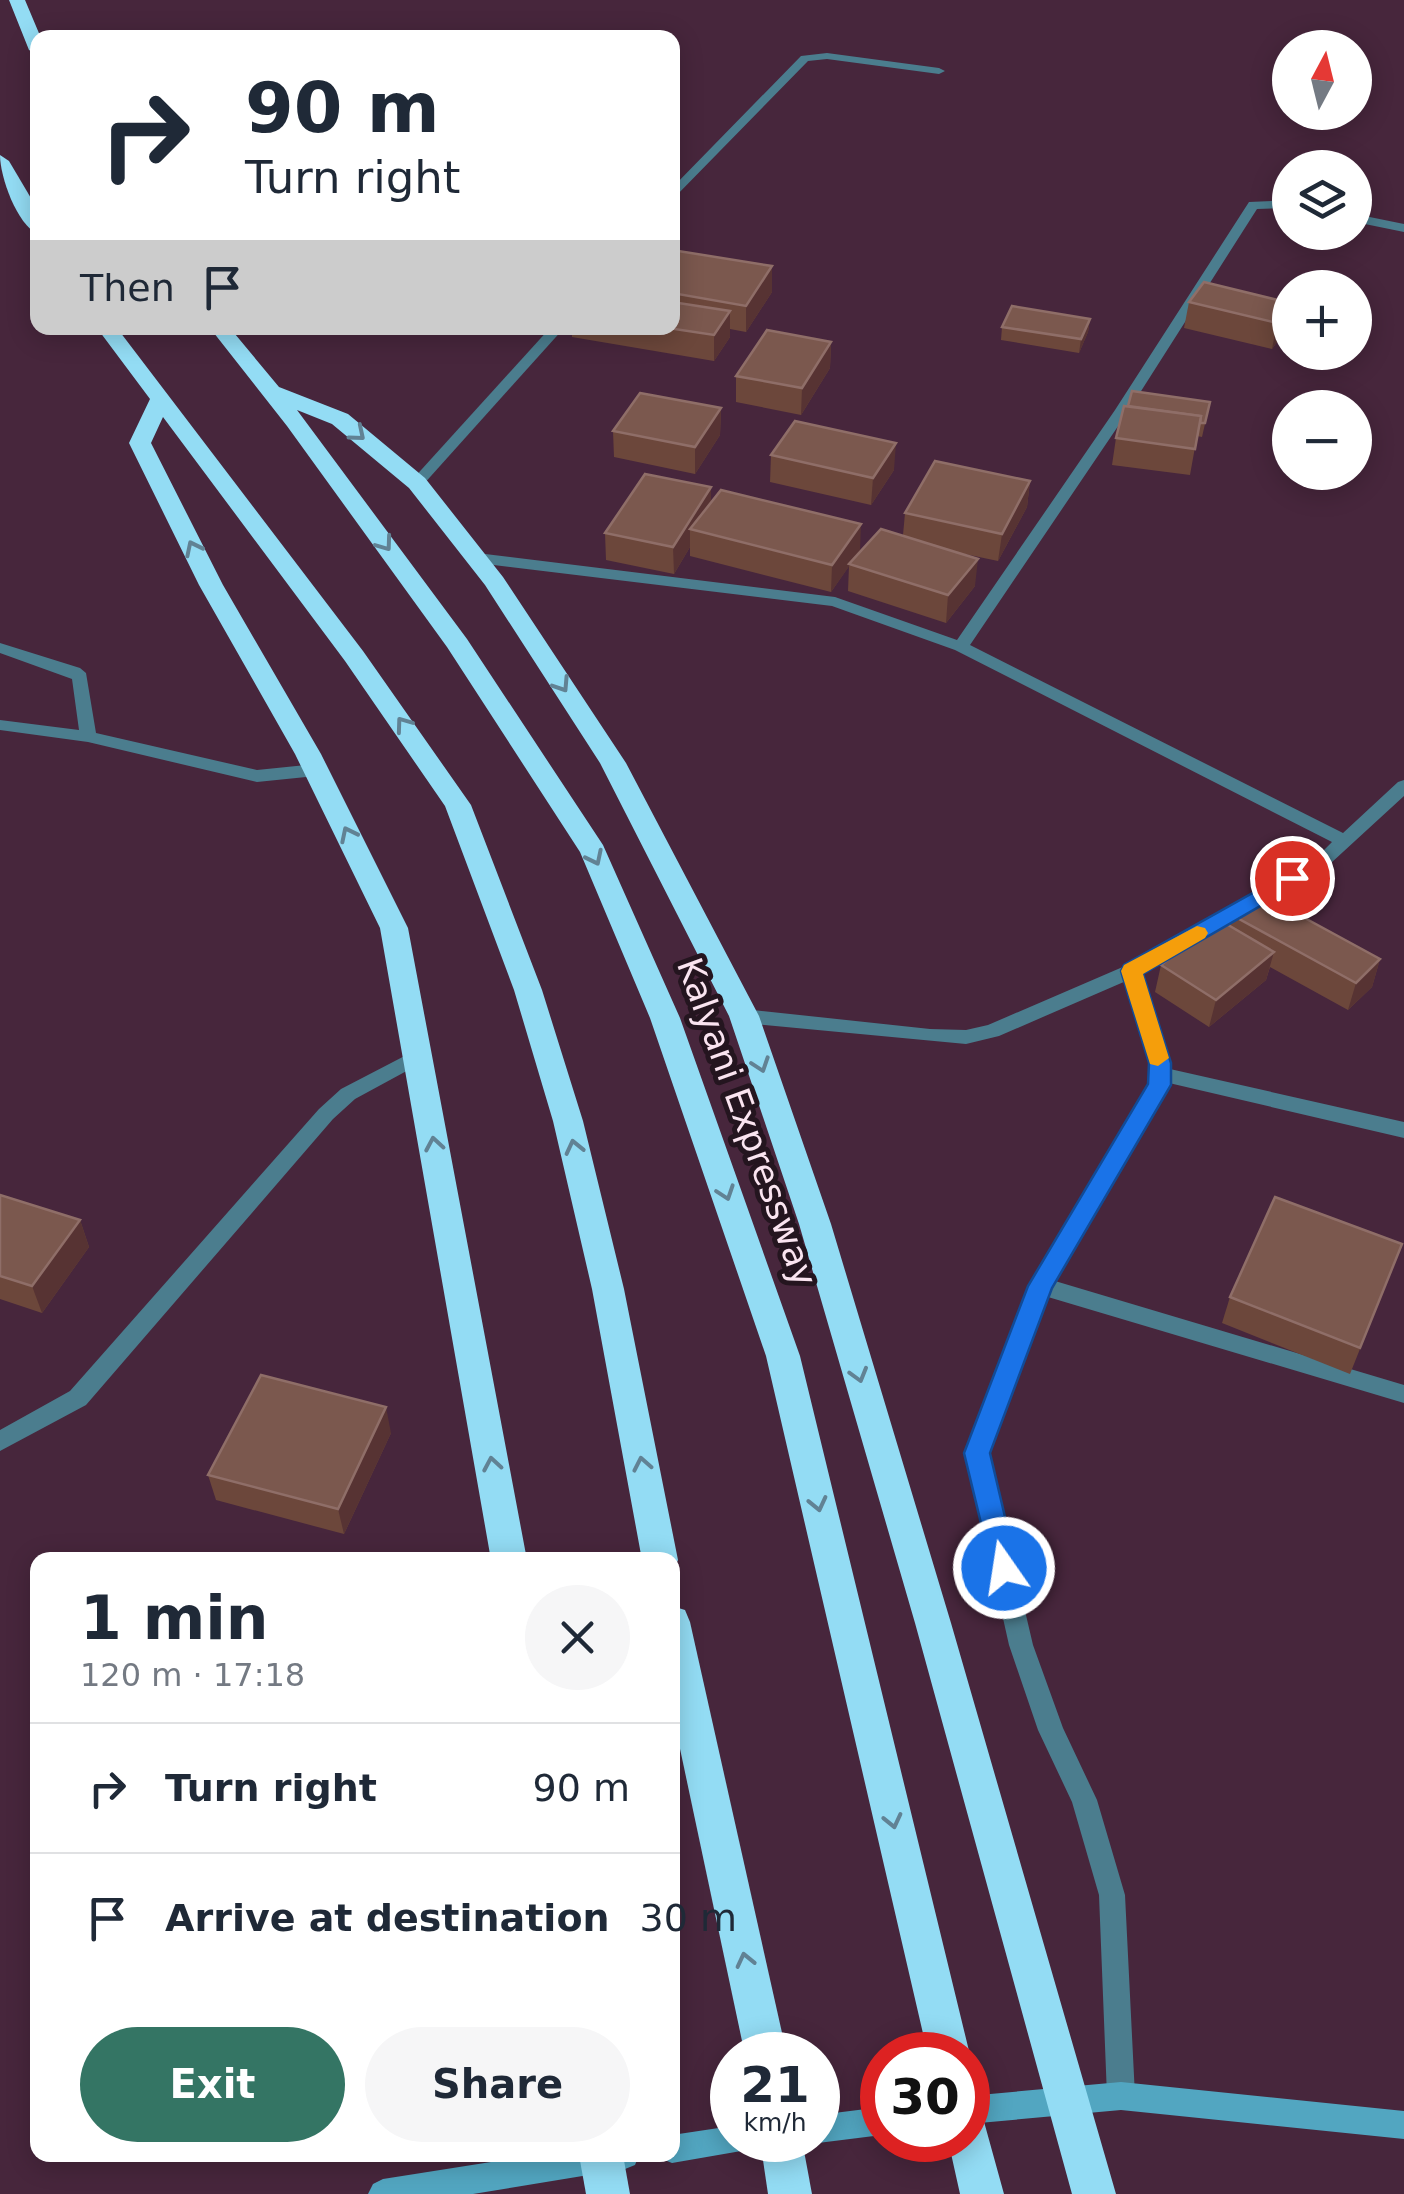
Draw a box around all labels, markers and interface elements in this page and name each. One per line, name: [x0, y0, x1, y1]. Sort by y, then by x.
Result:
north arrow: [1272, 30, 1372, 130]
map controls: [1272, 30, 1372, 490]
text: 90 m: [245, 67, 440, 149]
icon: right: [80, 70, 210, 200]
button: layers: [1272, 150, 1372, 250]
text: Turn right: [245, 151, 460, 204]
icon: arrive: [195, 260, 250, 315]
text: Then: [80, 266, 175, 310]
button: +: [1272, 270, 1372, 370]
button: −: [1272, 390, 1372, 490]
one-way arrow: [347, 423, 365, 441]
one-way arrow: [374, 533, 391, 551]
one-way arrow: [185, 541, 205, 559]
one-way arrow: [550, 674, 569, 692]
one-way arrow: [397, 717, 414, 735]
one-way arrow: [340, 826, 360, 844]
pin: [1250, 836, 1335, 921]
one-way arrow: [583, 848, 603, 866]
icon: arrive: [1265, 851, 1320, 906]
street label: Kalyani Expressway: [669, 953, 825, 1291]
one-way arrow: [749, 1056, 769, 1073]
one-way arrow: [424, 1136, 445, 1153]
one-way arrow: [565, 1139, 586, 1156]
one-way arrow: [715, 1184, 735, 1201]
one-way arrow: [847, 1366, 868, 1383]
one-way arrow: [482, 1456, 503, 1472]
one-way arrow: [632, 1456, 653, 1472]
one-way arrow: [807, 1495, 828, 1512]
position arrow: [952, 1516, 1056, 1620]
text: 1 min: [80, 1583, 268, 1653]
button: close: [525, 1585, 630, 1690]
text: 120 m · 17:18: [80, 1656, 305, 1694]
icon: right: [80, 1761, 135, 1816]
text: Turn right: [165, 1766, 377, 1810]
text: 90 m: [533, 1766, 630, 1810]
one-way arrow: [881, 1812, 902, 1829]
icon: arrive: [80, 1891, 135, 1946]
text: Arrive at destination: [165, 1896, 610, 1940]
text: 30 m: [640, 1896, 737, 1940]
one-way arrow: [736, 1952, 757, 1969]
button: Exit: [80, 2027, 345, 2142]
button: Share: [365, 2027, 630, 2142]
speed limit sign: 30: [860, 2032, 990, 2162]
text: 21: [740, 2056, 810, 2114]
text: km/h: [743, 2108, 807, 2137]

